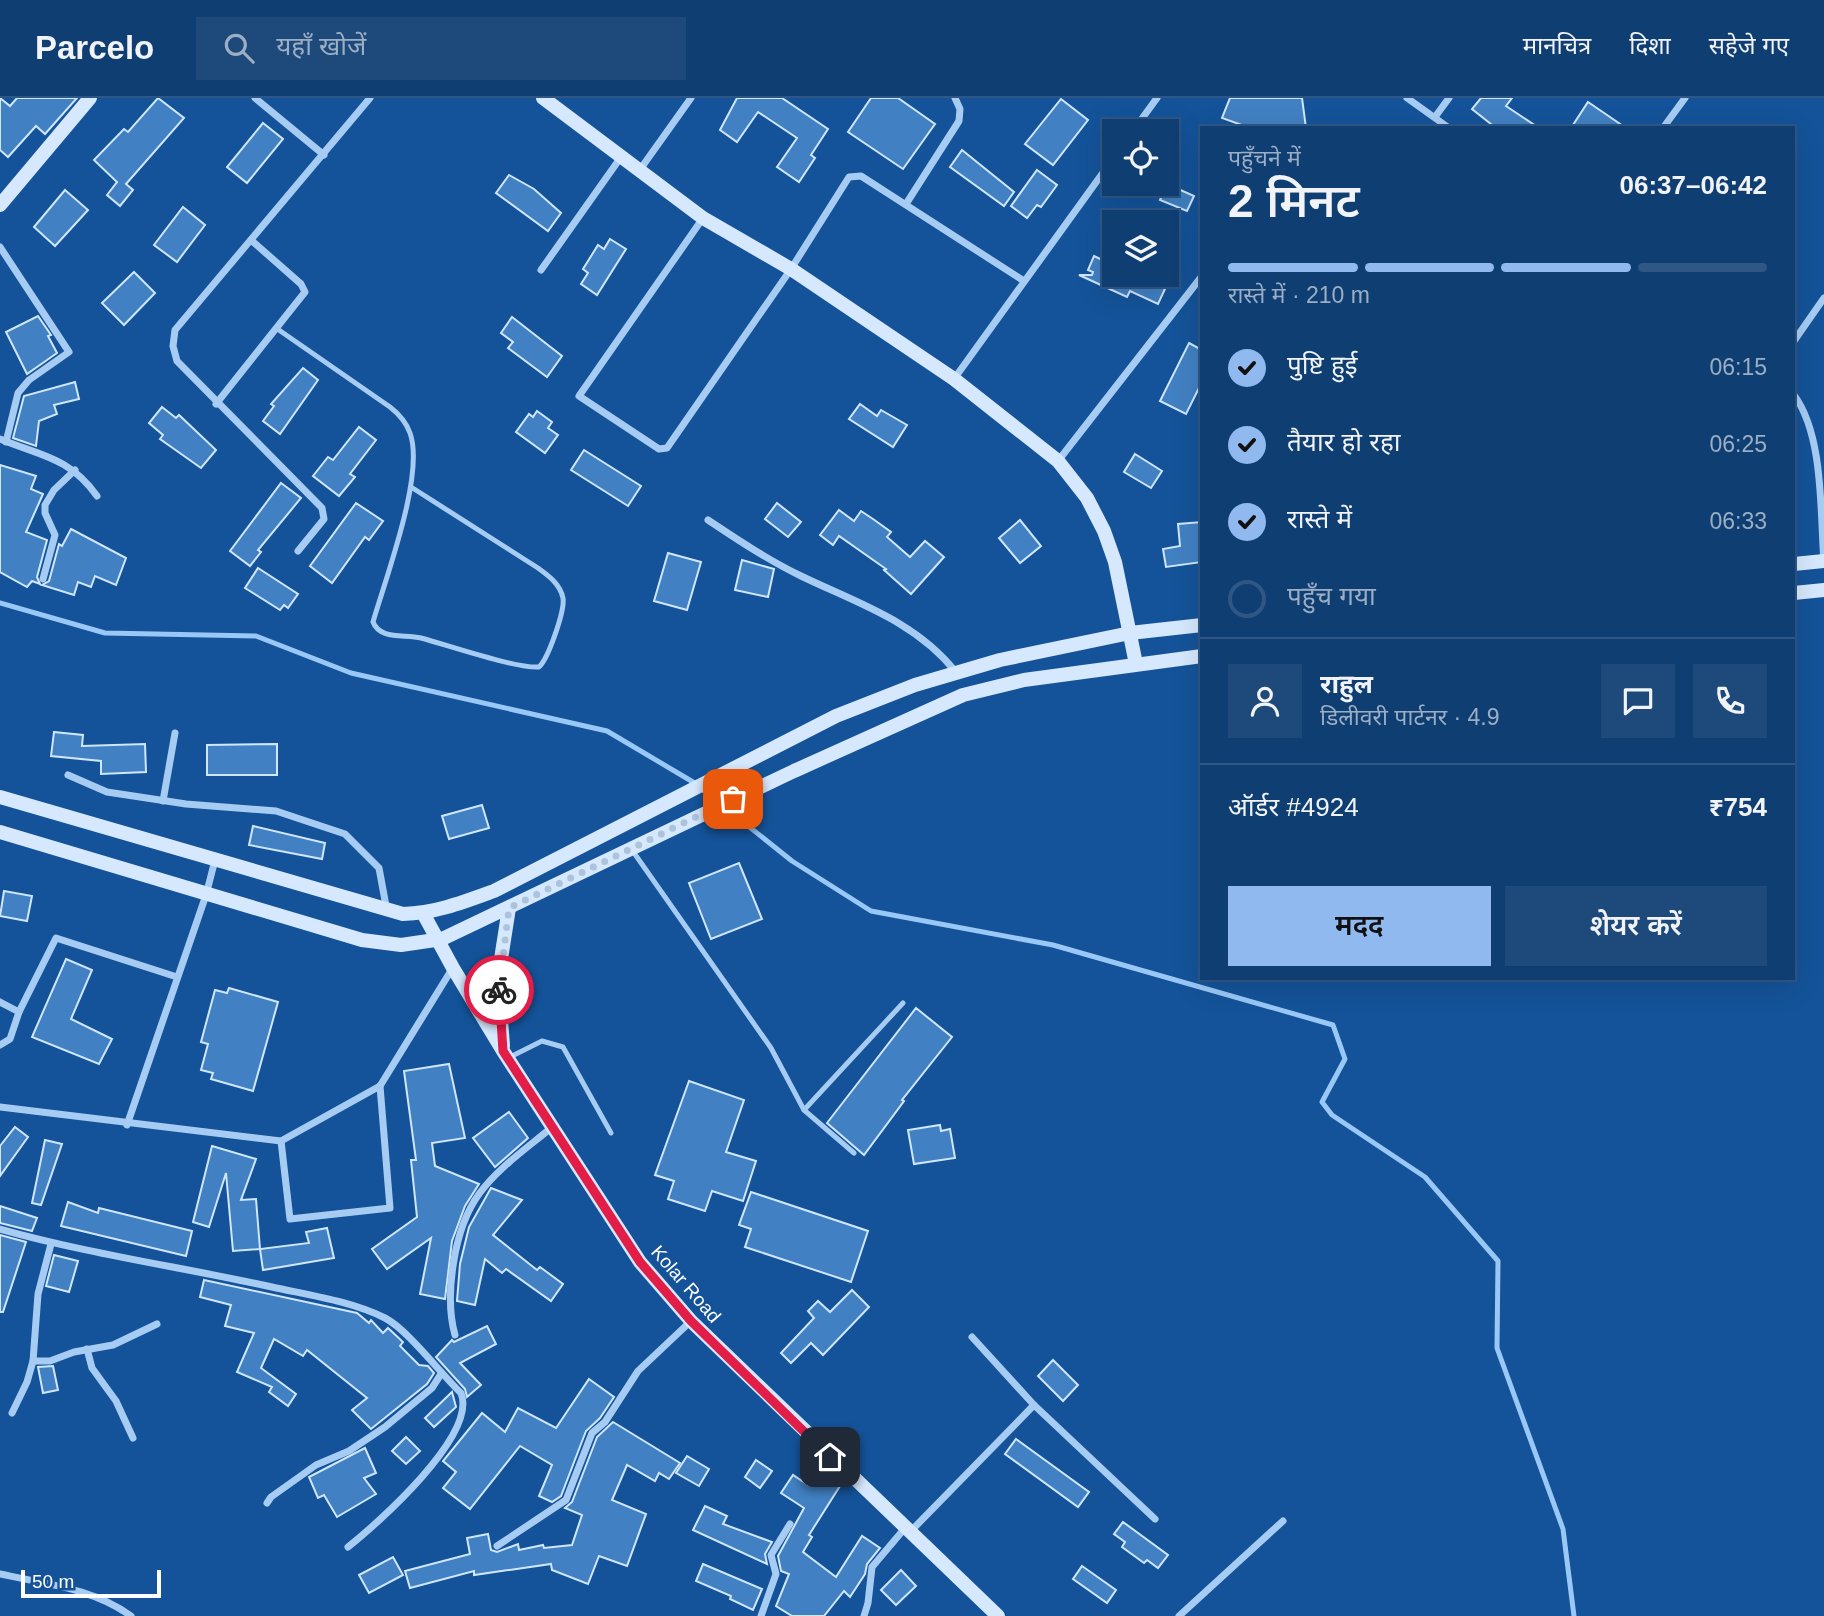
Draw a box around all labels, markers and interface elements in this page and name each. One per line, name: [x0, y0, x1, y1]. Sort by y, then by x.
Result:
search box: [196, 17, 686, 80]
text: Parcelo: [35, 29, 154, 66]
icon: search: [220, 29, 258, 67]
text: यहाँ खोजें: [276, 31, 366, 61]
text: मानचित्र: [1523, 32, 1591, 59]
text: दिशा: [1629, 32, 1671, 59]
text: सहेजे गए: [1709, 32, 1789, 59]
map controls: [1102, 119, 1179, 287]
button: locate: [1102, 119, 1179, 196]
text: पहुँचने में: [1228, 145, 1301, 171]
text: 06:37–06:42: [1620, 170, 1767, 200]
text: 2 मिनट: [1228, 175, 1360, 227]
button: layers: [1102, 210, 1179, 287]
text: रास्ते में · 210 m: [1228, 282, 1370, 308]
icon: check: [1228, 349, 1266, 387]
text: पुष्टि हुई: [1287, 350, 1357, 380]
text: 06:15: [1709, 354, 1767, 380]
icon: check: [1228, 426, 1266, 464]
text: तैयार हो रहा: [1287, 427, 1400, 457]
text: 06:25: [1709, 431, 1767, 457]
icon: check: [1228, 503, 1266, 541]
text: रास्ते में: [1287, 504, 1352, 534]
text: 06:33: [1709, 508, 1767, 534]
text: पहुँच गया: [1287, 581, 1376, 611]
button: person: [1228, 664, 1302, 738]
button: chat: [1601, 664, 1675, 738]
button: phone: [1693, 664, 1767, 738]
text: राहुल: [1320, 669, 1373, 699]
text: डिलीवरी पार्टनर · 4.9: [1320, 704, 1500, 730]
pin: [703, 769, 763, 829]
icon: bag: [714, 780, 752, 818]
text: ऑर्डर #4924: [1228, 792, 1359, 822]
text: ₹754: [1709, 792, 1767, 822]
button: मदद: [1228, 886, 1491, 966]
button: शेयर करें: [1505, 886, 1767, 966]
courier: [464, 955, 534, 1025]
icon: bike: [480, 971, 518, 1009]
street label: Kolar Road: [647, 1241, 725, 1327]
pin: [800, 1427, 860, 1487]
icon: home: [811, 1438, 849, 1476]
scale bar: [21, 1567, 161, 1599]
text: 50 m: [32, 1571, 74, 1592]

